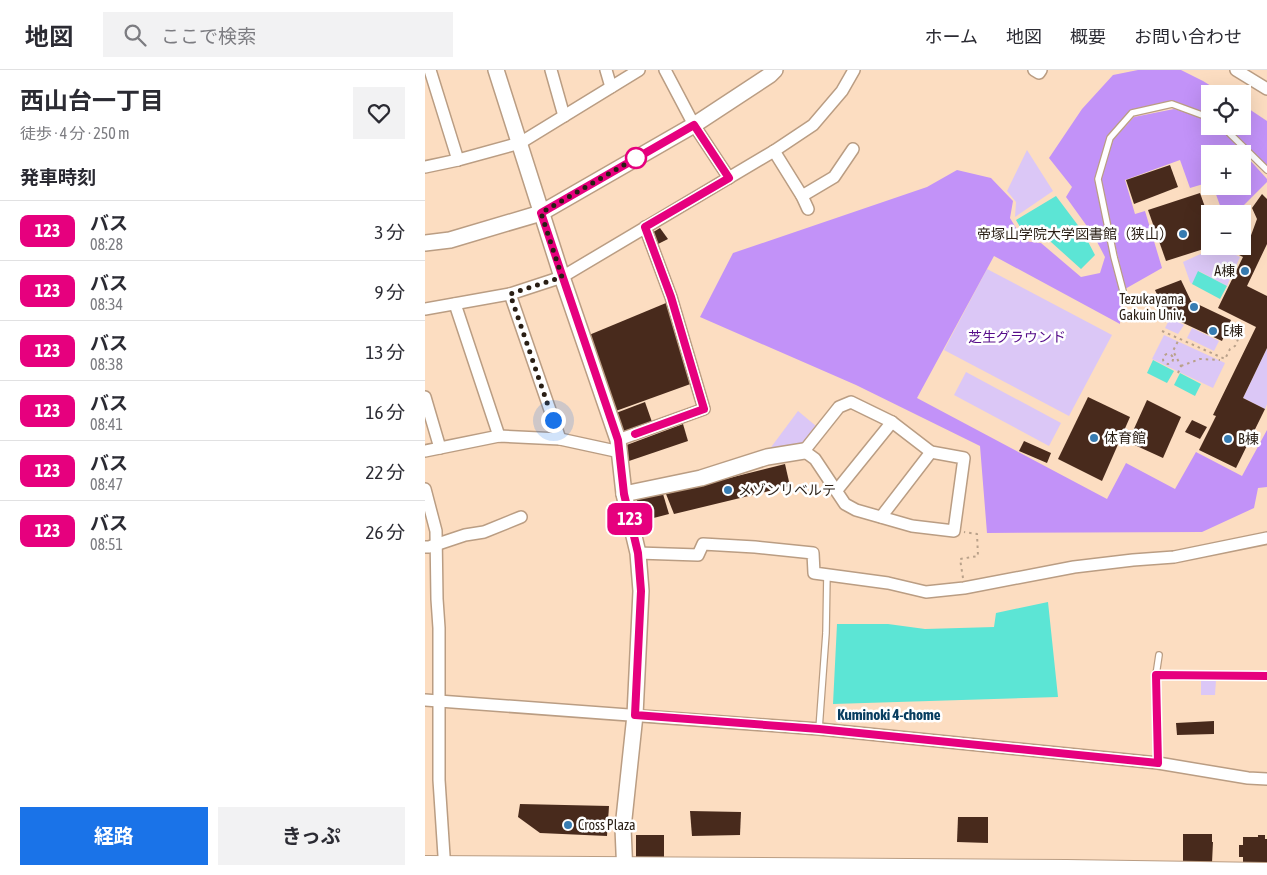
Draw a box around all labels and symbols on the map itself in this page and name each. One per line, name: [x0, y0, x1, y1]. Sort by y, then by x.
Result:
unlabelled marker: [625, 147, 647, 169]
place label: 帝塚山学院大学図書館（狭山）: [977, 226, 1173, 242]
marker: 帝塚山学院大学図書館（狭山）: [1177, 228, 1189, 240]
place label: A棟: [1214, 263, 1235, 279]
marker: A棟: [1239, 265, 1251, 277]
place label: Tezukayama Gakuin Univ.: [1119, 291, 1184, 323]
marker: Tezukayama Gakuin Univ.: [1188, 301, 1200, 313]
place label: E棟: [1223, 323, 1243, 339]
marker: E棟: [1207, 325, 1219, 337]
park label: 芝生グラウンド: [968, 329, 1066, 345]
your location: [541, 408, 566, 433]
place label: 体育館: [1104, 430, 1146, 446]
place label: B棟: [1238, 431, 1259, 447]
marker: 体育館: [1088, 432, 1100, 444]
marker: B棟: [1222, 433, 1234, 445]
place label: メゾンリベルテ: [738, 482, 836, 498]
marker: メゾンリベルテ: [722, 484, 734, 496]
line badge: 123: [601, 503, 659, 535]
district label: Kuminoki 4-chome: [837, 706, 941, 723]
place label: Cross Plaza: [578, 817, 635, 833]
marker: Cross Plaza: [562, 819, 574, 831]

